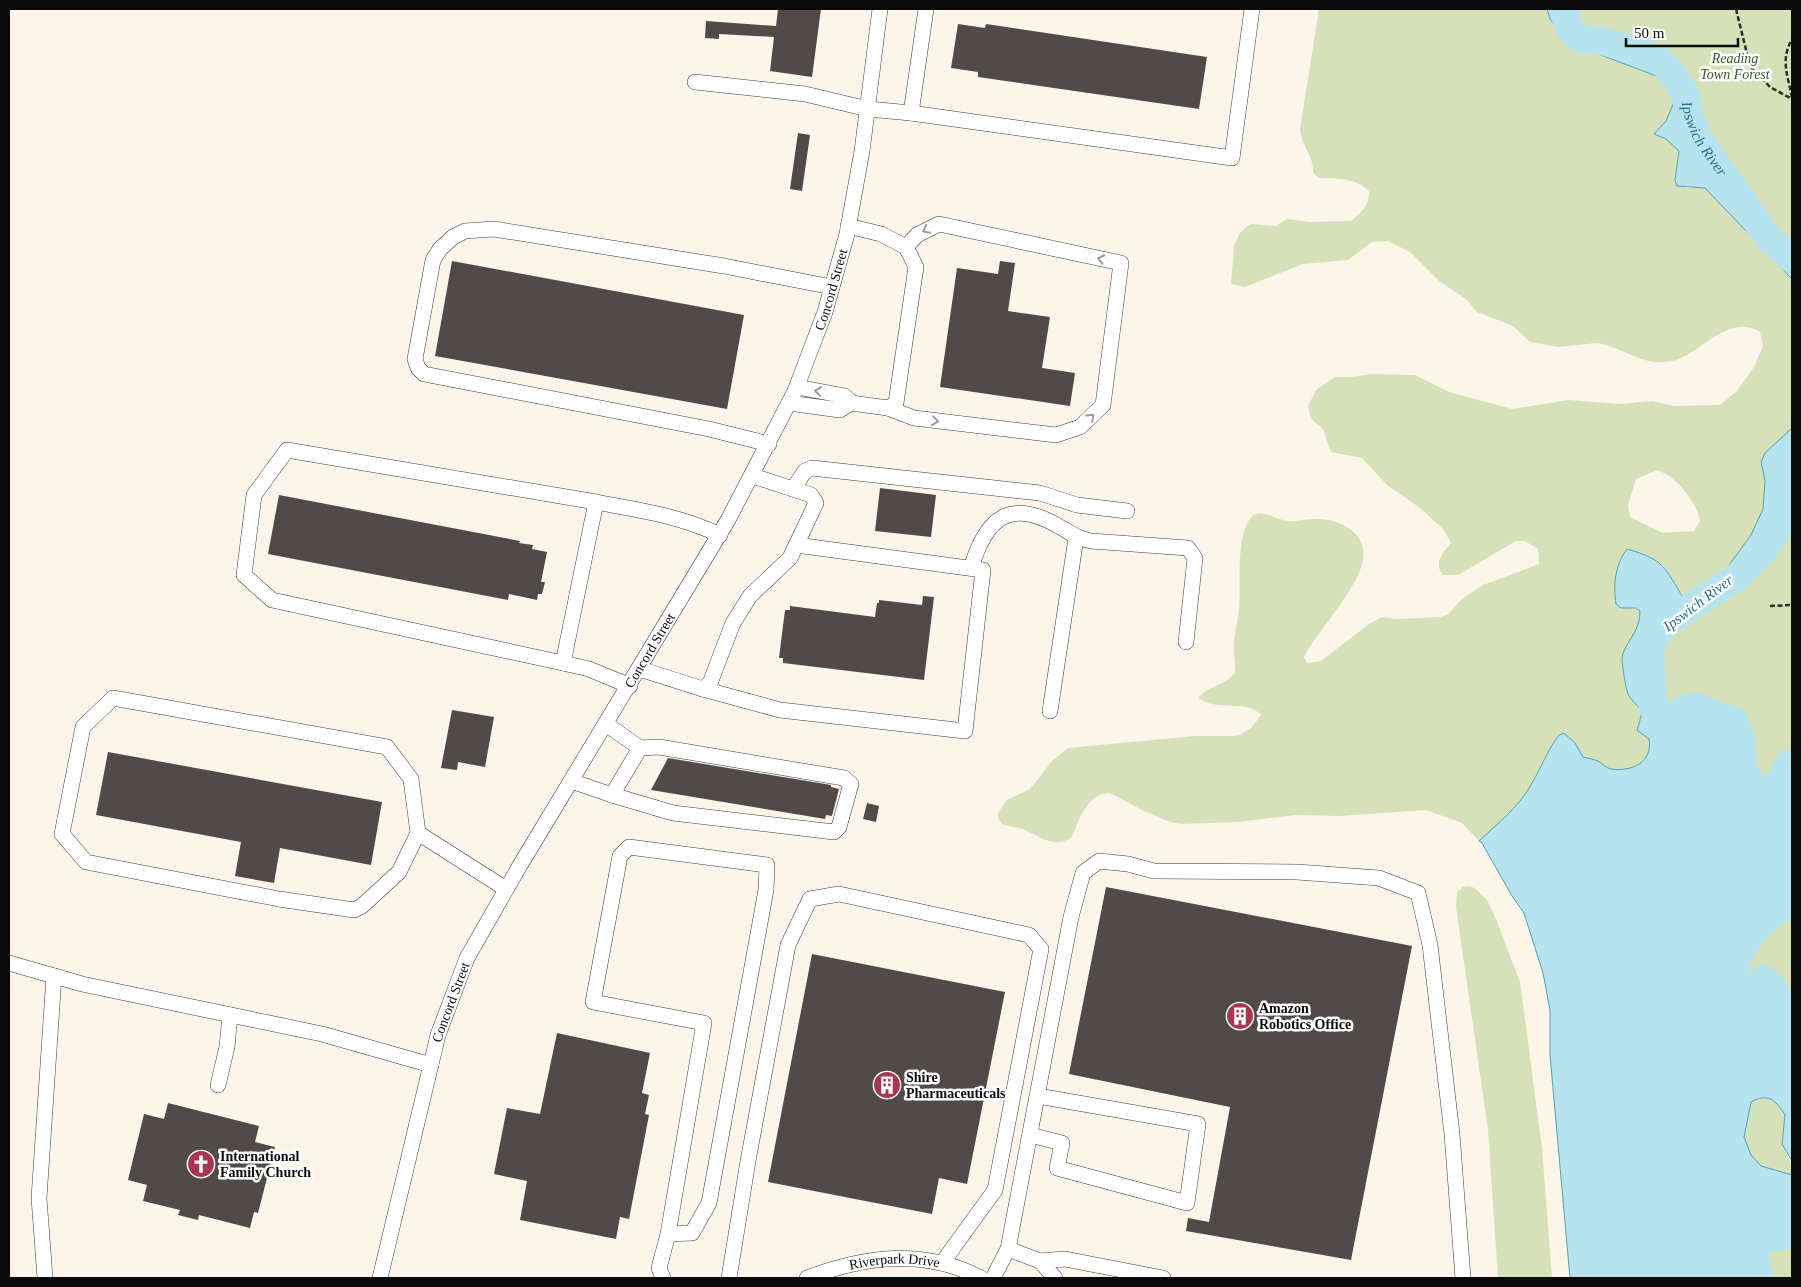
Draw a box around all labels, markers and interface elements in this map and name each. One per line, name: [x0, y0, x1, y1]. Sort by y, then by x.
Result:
scale bar: [1626, 15, 1738, 47]
text: 50 m: [1634, 25, 1665, 41]
park label: Reading Town Forest: [1700, 51, 1771, 82]
water label: Ipswich River: [1678, 99, 1730, 179]
one-way arrow: [922, 224, 931, 234]
street label: Concord Street: [812, 247, 850, 333]
one-way arrow: [1097, 254, 1105, 265]
one-way arrow: [814, 387, 823, 397]
one-way arrow: [1085, 414, 1094, 423]
one-way arrow: [931, 415, 939, 426]
water label: Ipswich River: [1659, 572, 1736, 635]
street label: Concord Street: [622, 610, 678, 690]
street label: Concord Street: [430, 960, 473, 1044]
building icon: Amazon Robotics Office: [1225, 1001, 1255, 1031]
place label: Amazon Robotics Office: [1259, 1001, 1351, 1032]
building icon: Shire Pharmaceuticals: [872, 1070, 902, 1100]
place label: Shire Pharmaceuticals: [906, 1070, 1006, 1101]
church icon: International Family Church: [186, 1149, 216, 1179]
place label: International Family Church: [220, 1149, 311, 1180]
street label: Riverpark Drive: [848, 1251, 941, 1273]

